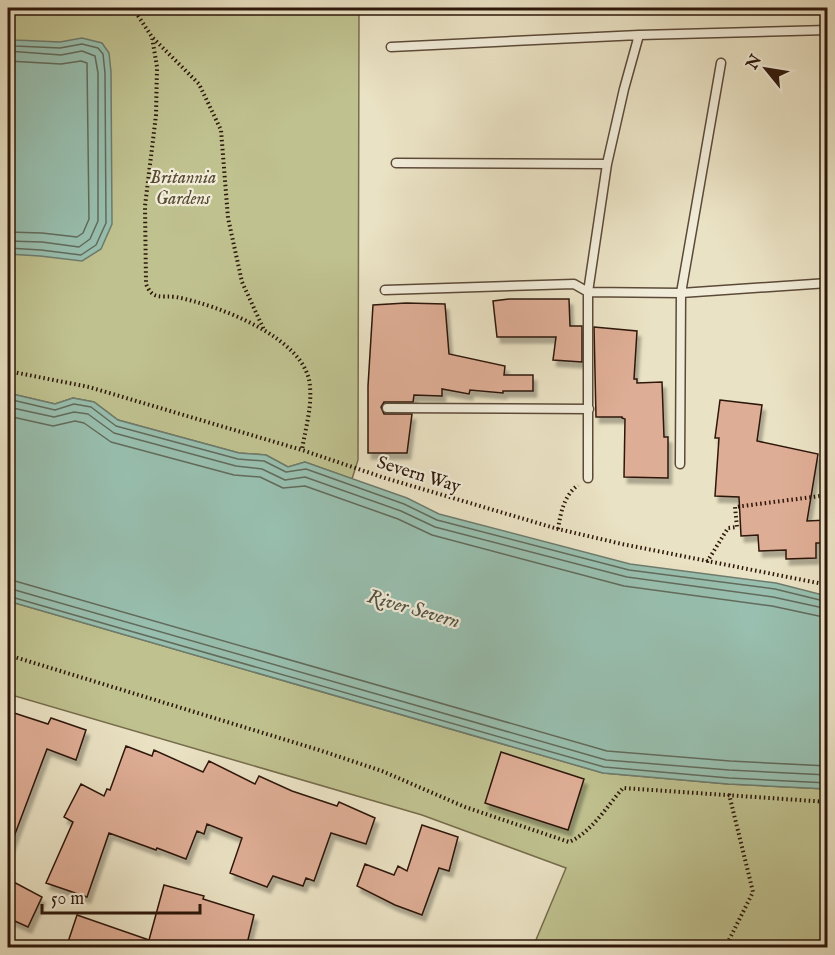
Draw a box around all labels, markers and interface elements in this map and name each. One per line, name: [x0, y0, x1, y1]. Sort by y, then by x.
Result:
north arrow: [736, 39, 796, 99]
text: N: [742, 51, 767, 74]
park label: Britannia Gardens: [150, 167, 216, 211]
street label: Severn Way: [374, 452, 463, 499]
water label: River Severn: [364, 584, 463, 635]
scale bar: [42, 877, 200, 915]
text: 50 m: [51, 888, 84, 911]

